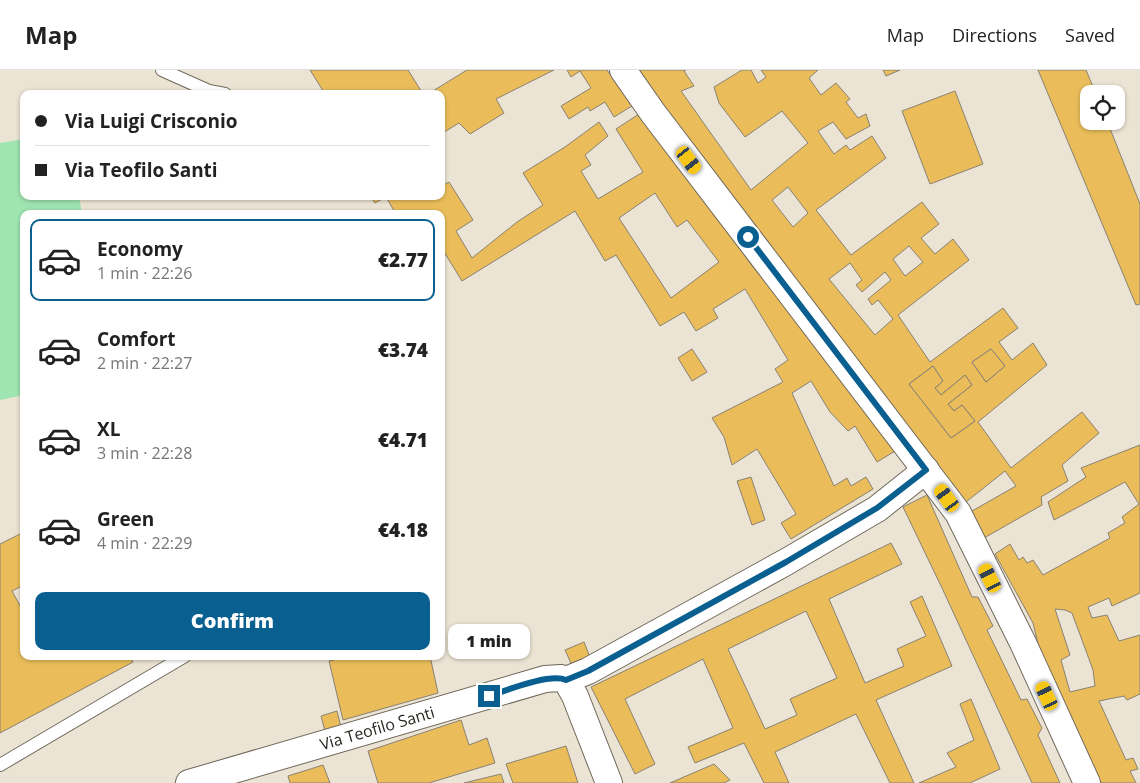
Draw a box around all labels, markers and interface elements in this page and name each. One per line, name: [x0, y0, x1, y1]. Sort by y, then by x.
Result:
text: Map: [25, 18, 77, 51]
text: Map: [887, 23, 924, 47]
text: Directions: [952, 23, 1037, 47]
text: Saved: [1065, 23, 1115, 47]
map controls: [1080, 85, 1125, 130]
button: locate: [1080, 85, 1125, 130]
text: Via Luigi Crisconio: [65, 108, 238, 134]
car: [673, 144, 704, 176]
text: Via Teofilo Santi: [65, 157, 218, 183]
route start: [737, 226, 759, 248]
text: Economy: [97, 236, 183, 262]
icon: car: [37, 238, 82, 283]
text: €2.77: [378, 247, 428, 273]
text: 1 min · 22:26: [97, 262, 192, 284]
text: Comfort: [97, 326, 176, 352]
icon: car: [37, 328, 82, 373]
text: €3.74: [378, 337, 428, 363]
text: 2 min · 22:27: [97, 352, 192, 374]
text: XL: [97, 416, 120, 442]
icon: car: [37, 418, 82, 463]
text: €4.71: [378, 427, 428, 453]
text: 3 min · 22:28: [97, 442, 192, 464]
car: [932, 481, 961, 515]
text: Green: [97, 506, 154, 532]
icon: car: [37, 508, 82, 553]
text: €4.18: [378, 517, 428, 543]
text: 4 min · 22:29: [97, 532, 192, 554]
car: [976, 561, 1003, 595]
button: Confirm: [35, 592, 430, 650]
callout: 1 min: [448, 624, 530, 658]
text: 1 min: [466, 630, 512, 652]
car: [1033, 679, 1060, 713]
route end: [478, 685, 500, 707]
street label: Via Teofilo Santi: [317, 701, 437, 755]

